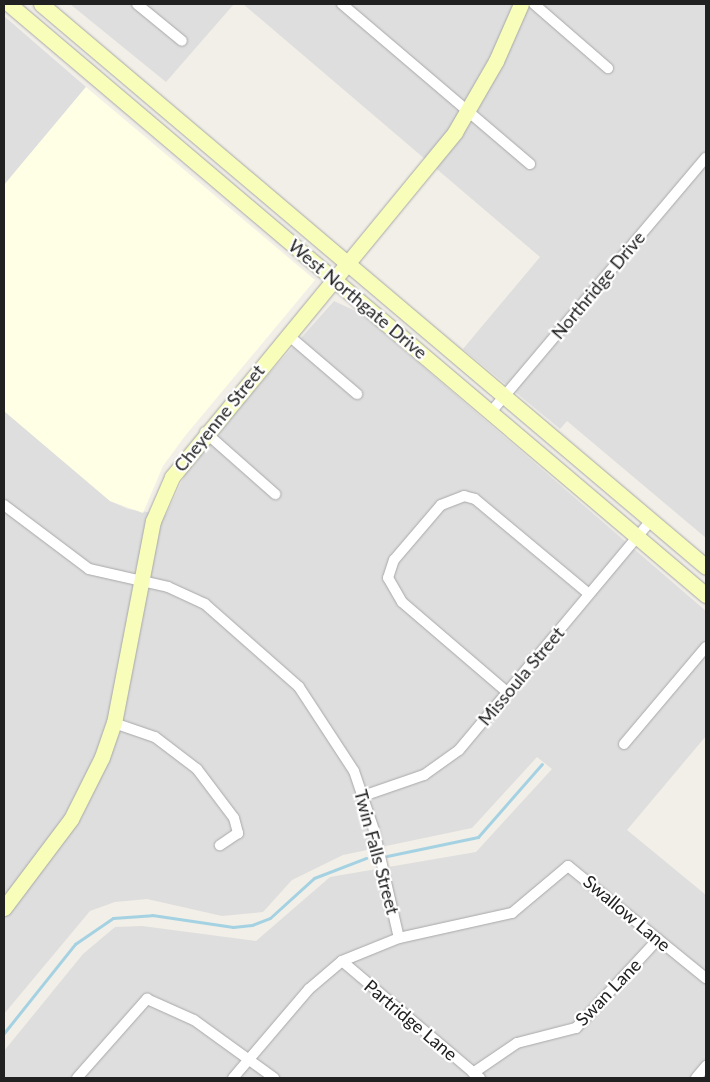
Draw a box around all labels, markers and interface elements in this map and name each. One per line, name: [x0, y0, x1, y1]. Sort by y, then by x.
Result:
street label: Northridge Drive: [547, 227, 649, 343]
street label: West Northgate Drive: [284, 235, 432, 363]
street label: Cheyenne Street: [169, 360, 269, 476]
street label: Missoula Street: [474, 622, 568, 730]
street label: Twin Falls Street: [350, 787, 404, 917]
street label: Swallow Lane: [579, 870, 675, 956]
street label: Swan Lane: [571, 954, 645, 1030]
street label: Partridge Lane: [360, 975, 462, 1065]

